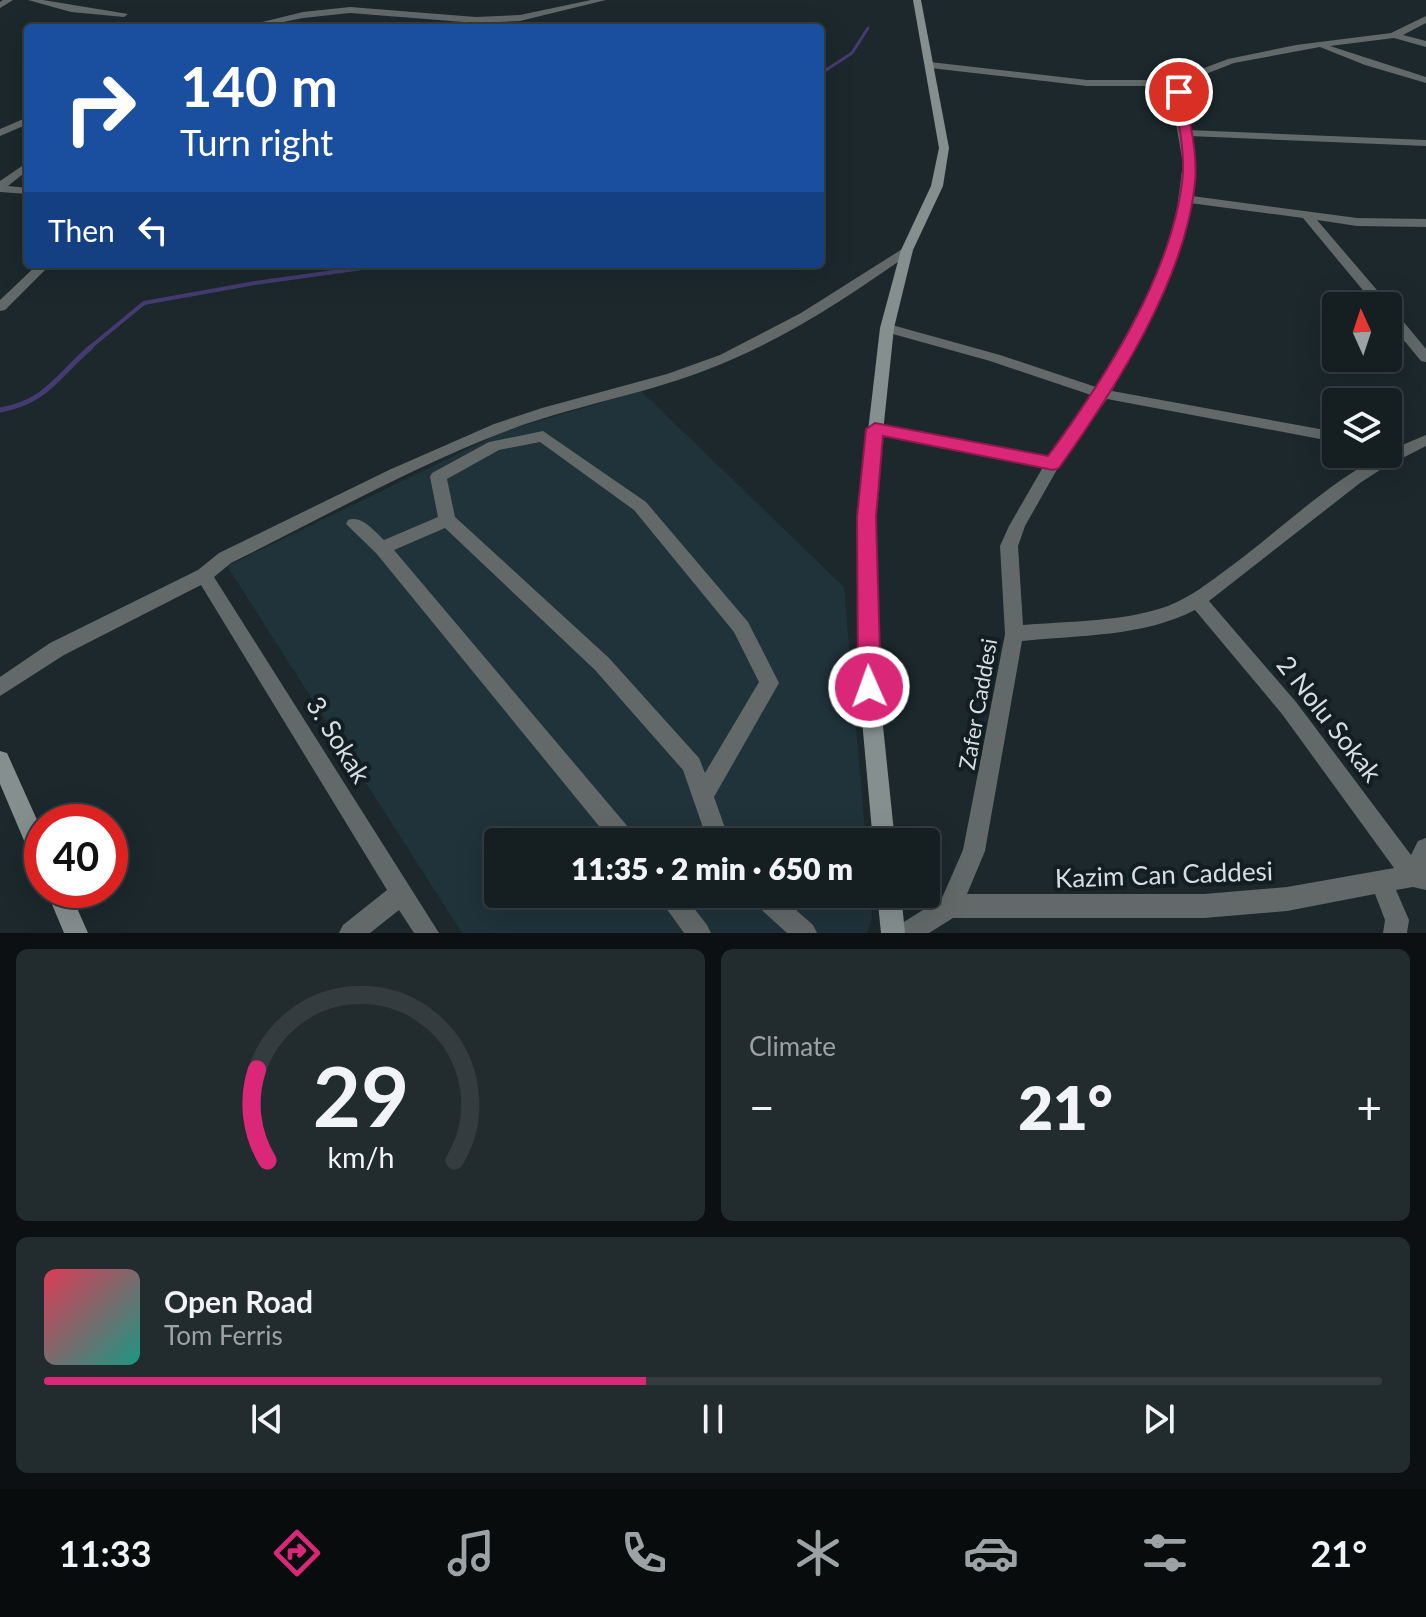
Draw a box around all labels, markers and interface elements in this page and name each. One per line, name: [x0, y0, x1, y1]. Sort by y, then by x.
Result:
text: 140 m: [180, 52, 338, 119]
icon: right: [48, 56, 152, 160]
pin: [1145, 58, 1213, 126]
icon: arrive: [1157, 70, 1201, 114]
text: Turn right: [180, 120, 333, 164]
icon: left: [131, 208, 175, 252]
text: Then: [48, 212, 115, 248]
north arrow: [1322, 292, 1402, 372]
map controls: [1322, 292, 1402, 468]
button: layers: [1322, 388, 1402, 468]
street label: Zafer Caddesi: [953, 636, 1002, 772]
position arrow: [827, 645, 911, 729]
street label: 2 Nolu Sokak: [1271, 649, 1389, 788]
street label: 3. Sokak: [300, 690, 378, 789]
speed limit sign: 40: [24, 804, 128, 908]
text: 11:35 · 2 min · 650 m: [571, 850, 853, 886]
street label: Kazim Can Caddesi: [1054, 854, 1274, 894]
text: Climate: [749, 1030, 836, 1062]
text: 29: [312, 1045, 409, 1145]
text: 21°: [1018, 1071, 1113, 1143]
text: −: [749, 1081, 775, 1133]
text: +: [1356, 1081, 1382, 1133]
text: km/h: [327, 1140, 394, 1174]
text: Open Road: [164, 1283, 313, 1319]
text: Tom Ferris: [164, 1319, 283, 1351]
icon: previous: [245, 1397, 289, 1441]
icon: pause: [691, 1397, 735, 1441]
icon: next: [1137, 1397, 1181, 1441]
icon: directions: [269, 1525, 325, 1581]
icon: music: [443, 1525, 499, 1581]
icon: phone: [616, 1525, 672, 1581]
icon: climate: [790, 1525, 846, 1581]
icon: car: [963, 1525, 1019, 1581]
icon: filters: [1137, 1525, 1193, 1581]
text: 11:33: [59, 1531, 152, 1575]
text: 21°: [1310, 1531, 1367, 1575]

